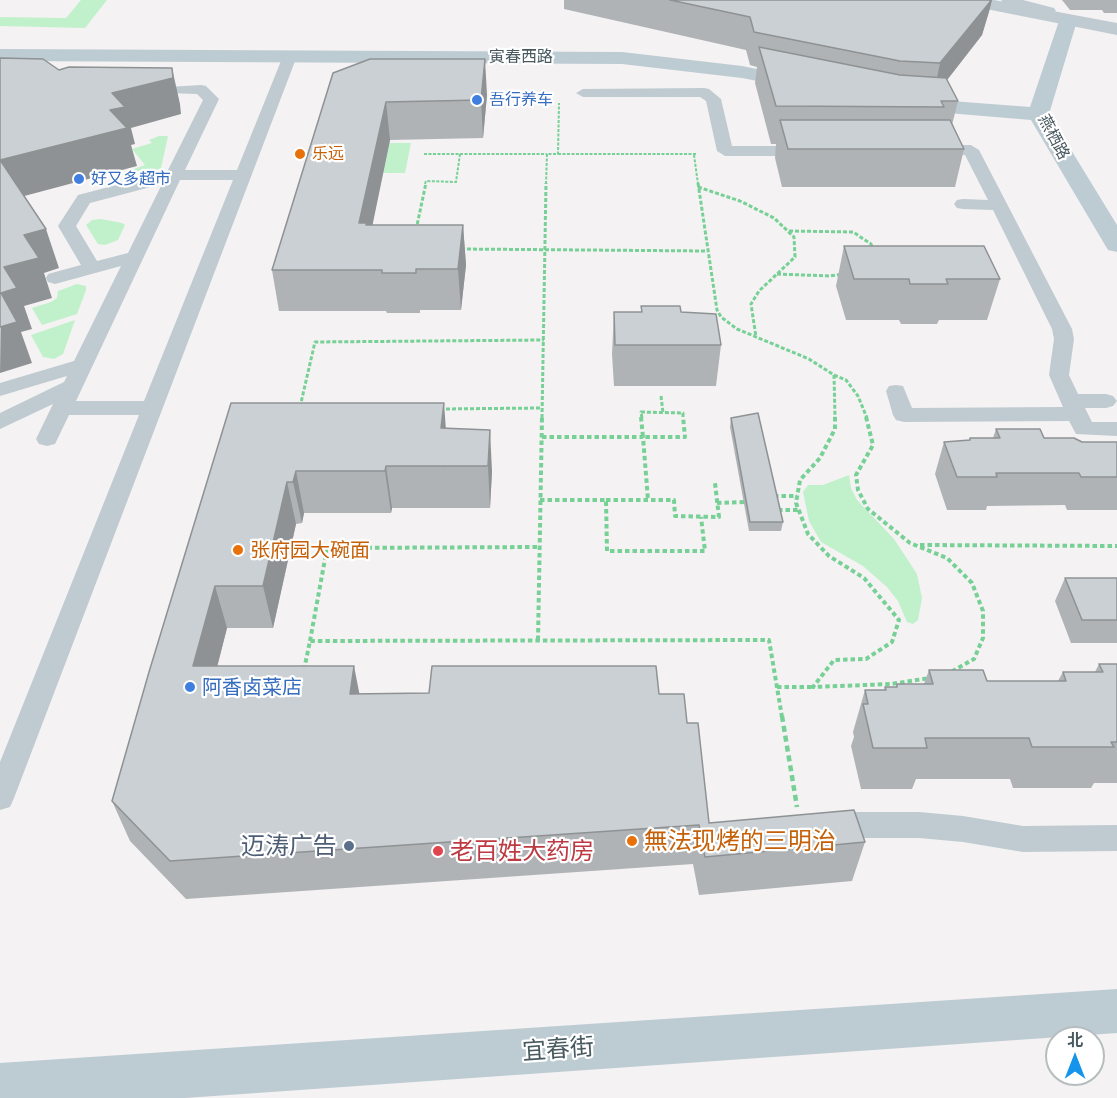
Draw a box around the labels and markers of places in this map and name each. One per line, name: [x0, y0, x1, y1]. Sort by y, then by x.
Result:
place label: 吾行养车: [489, 90, 553, 110]
marker: 吾行养车: [470, 93, 484, 107]
place label: 乐远: [312, 144, 344, 164]
marker: 乐远: [293, 147, 307, 161]
place label: 好又多超市: [91, 169, 171, 189]
marker: 好又多超市: [72, 172, 86, 186]
place label: 张府园大碗面: [250, 538, 370, 562]
marker: 张府园大碗面: [231, 543, 245, 557]
place label: 阿香卤菜店: [202, 675, 302, 699]
marker: 阿香卤菜店: [183, 680, 197, 694]
place label: 無法现烤的三明治: [644, 827, 836, 855]
place label: 迈涛广告: [241, 832, 337, 860]
marker: 無法现烤的三明治: [625, 834, 639, 848]
place label: 老百姓大药房: [450, 837, 594, 865]
marker: 迈涛广告: [342, 839, 356, 853]
marker: 老百姓大药房: [431, 844, 445, 858]

